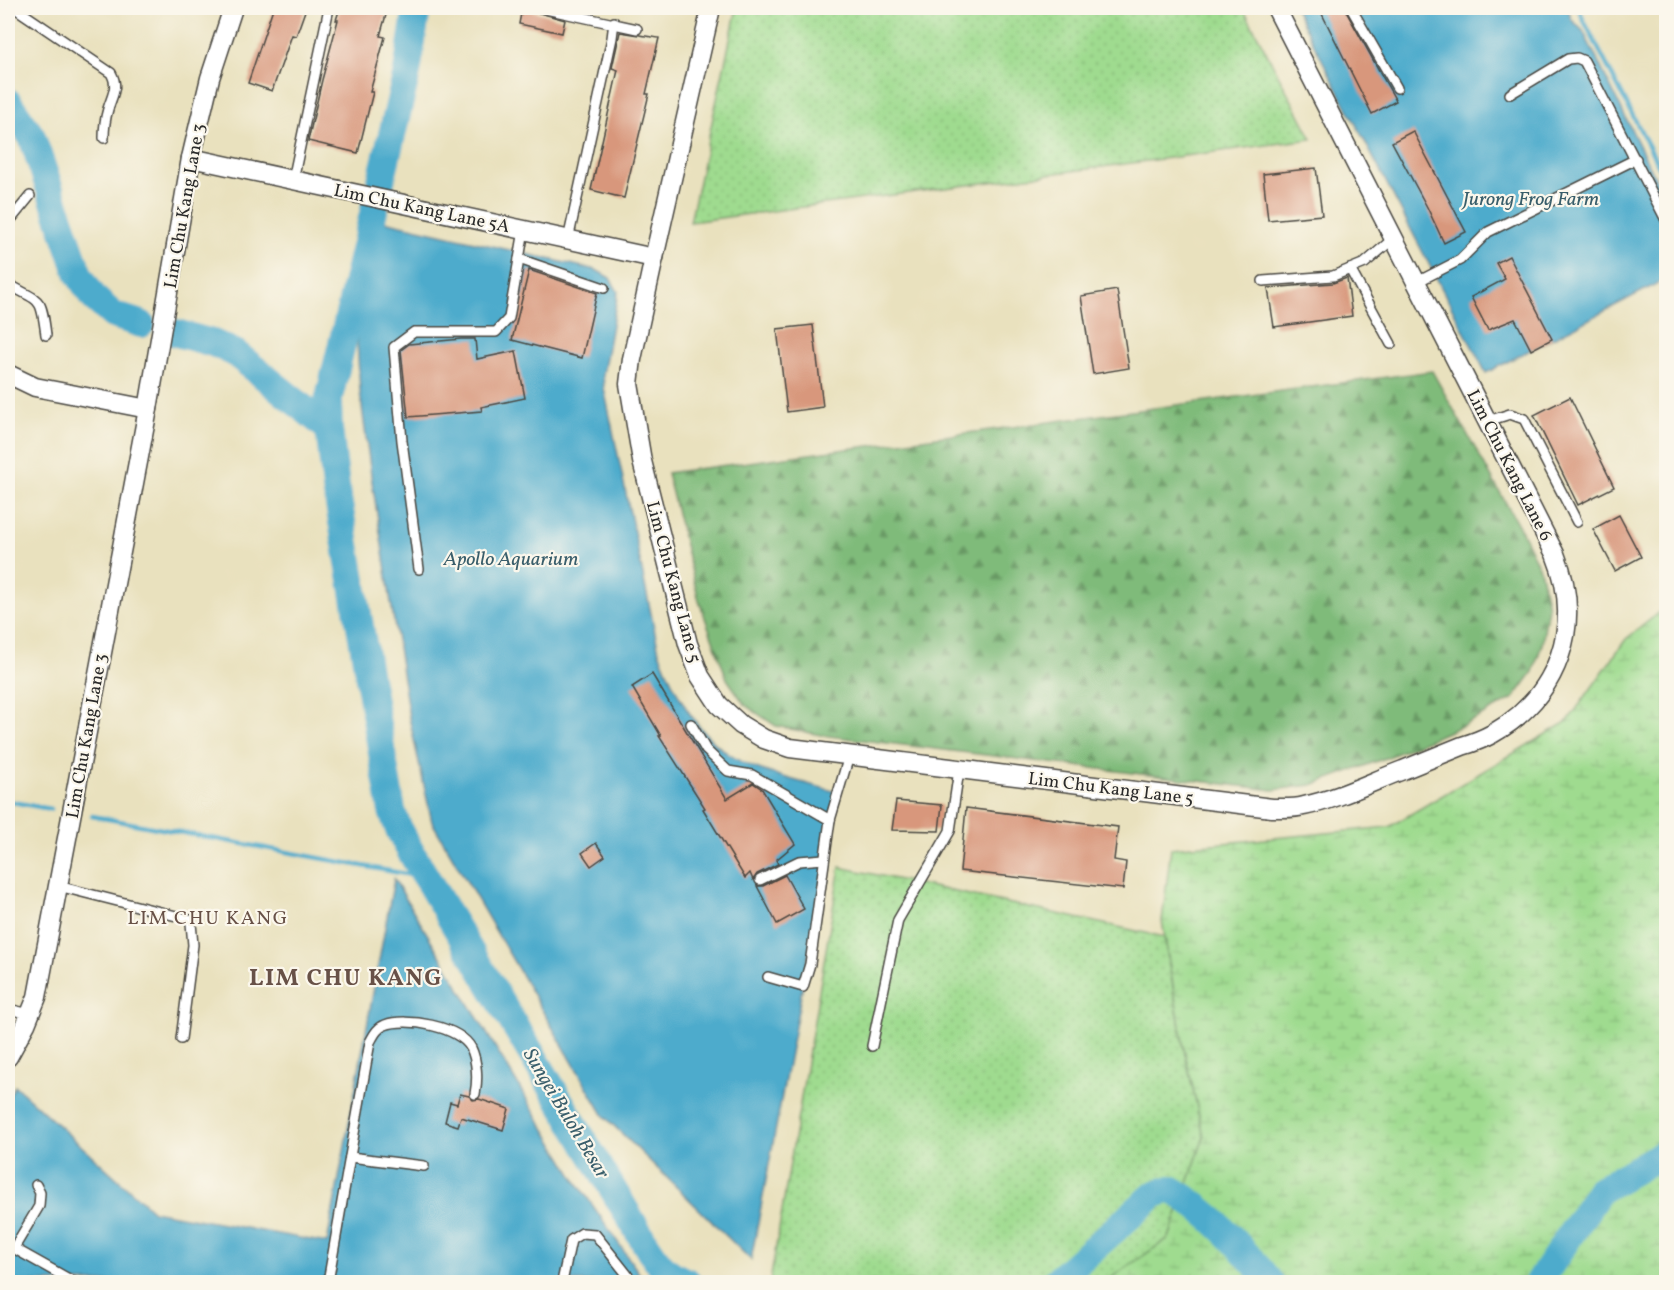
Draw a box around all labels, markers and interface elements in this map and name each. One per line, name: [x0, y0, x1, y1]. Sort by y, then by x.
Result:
street label: Lim Chu Kang Lane 3: [159, 122, 212, 291]
street label: Lim Chu Kang Lane 5A: [331, 179, 512, 240]
water label: Jurong Frog Farm: [1461, 186, 1599, 214]
street label: Lim Chu Kang Lane 6: [1460, 386, 1558, 546]
street label: Lim Chu Kang Lane 5: [639, 499, 706, 666]
water label: Apollo Aquarium: [443, 546, 578, 574]
street label: Lim Chu Kang Lane 3: [61, 652, 114, 821]
street label: Lim Chu Kang Lane 5: [1027, 767, 1195, 812]
district label: LIM CHU KANG: [127, 905, 289, 933]
district label: LIM CHU KANG: [249, 962, 443, 996]
water label: Sungei Buloh Besar: [515, 1044, 616, 1185]

